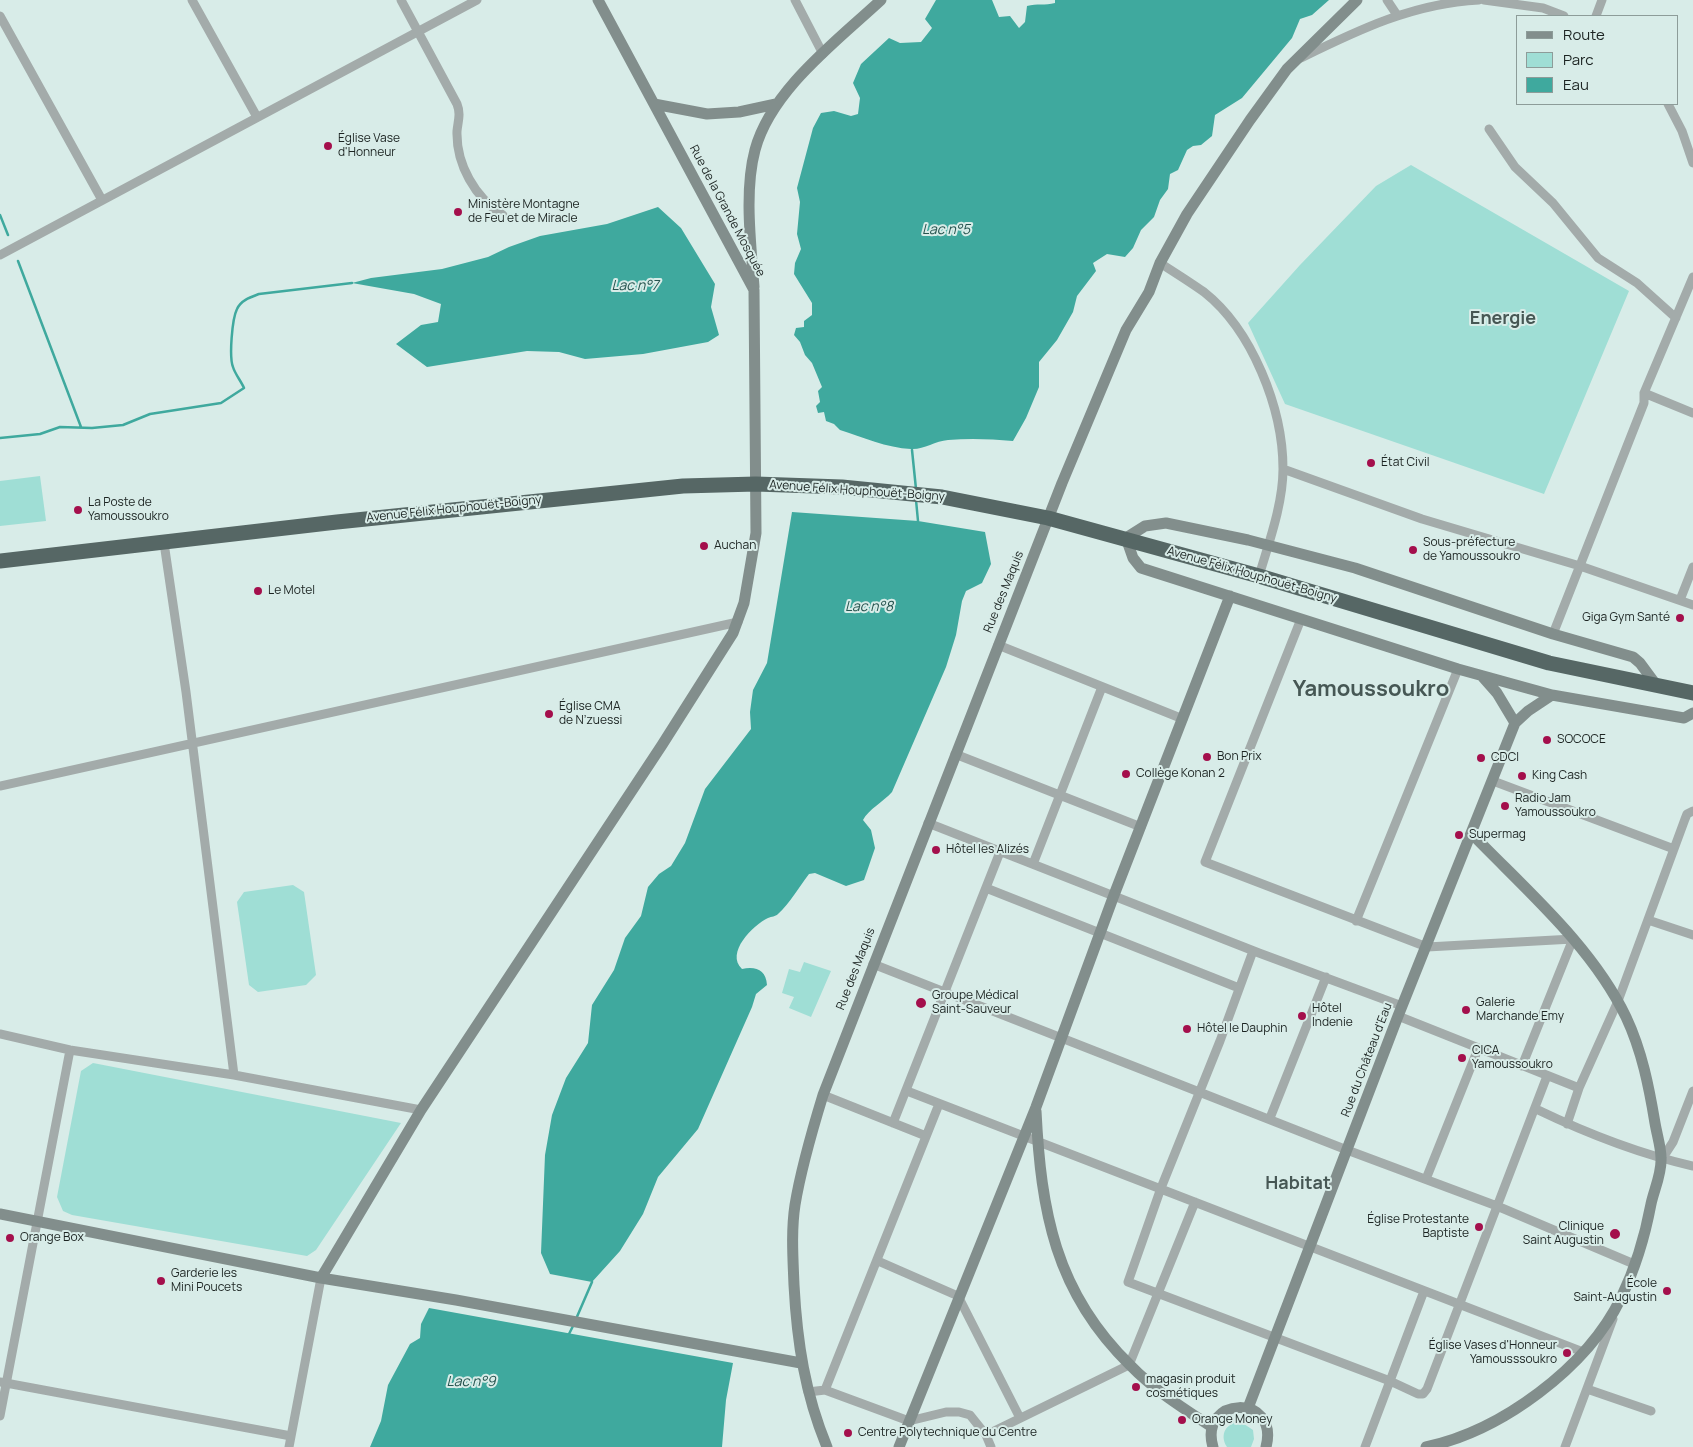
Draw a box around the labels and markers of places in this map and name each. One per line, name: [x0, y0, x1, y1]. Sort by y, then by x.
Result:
place label: Église Vase d'Honneur: [338, 132, 400, 160]
marker: Église Vase d'Honneur: [322, 140, 334, 152]
place label: Ministère Montagne de Feu et de Miracle: [468, 198, 580, 226]
marker: Ministère Montagne de Feu et de Miracle: [452, 206, 464, 218]
place label: État Civil: [1381, 456, 1430, 470]
marker: État Civil: [1365, 457, 1377, 469]
place label: La Poste de Yamoussoukro: [88, 496, 169, 524]
marker: La Poste de Yamoussoukro: [72, 504, 84, 516]
place label: Sous-préfecture de Yamoussoukro: [1423, 536, 1520, 564]
place label: Auchan: [714, 539, 756, 553]
marker: Auchan: [698, 540, 710, 552]
marker: Sous-préfecture de Yamoussoukro: [1407, 544, 1419, 556]
place label: Le Motel: [268, 584, 315, 598]
marker: Le Motel: [252, 585, 264, 597]
place label: Giga Gym Santé: [1582, 611, 1670, 625]
marker: Giga Gym Santé: [1674, 612, 1686, 624]
place label: Église CMA de N’zuessi: [559, 700, 622, 728]
marker: Église CMA de N’zuessi: [543, 708, 555, 720]
place label: SOCOCE: [1557, 733, 1606, 747]
marker: SOCOCE: [1541, 734, 1553, 746]
place label: Bon Prix: [1217, 750, 1262, 764]
marker: Bon Prix: [1201, 751, 1213, 763]
place label: CDCI: [1491, 751, 1519, 765]
marker: CDCI: [1475, 752, 1487, 764]
place label: Collège Konan 2: [1136, 767, 1225, 781]
marker: Collège Konan 2: [1120, 768, 1132, 780]
place label: King Cash: [1532, 769, 1587, 783]
marker: King Cash: [1516, 770, 1528, 782]
place label: Radio Jam Yamoussoukro: [1515, 792, 1596, 820]
marker: Radio Jam Yamoussoukro: [1499, 800, 1511, 812]
place label: Supermag: [1469, 828, 1526, 842]
marker: Supermag: [1453, 829, 1465, 841]
place label: Hôtel les Alizés: [946, 843, 1029, 857]
marker: Hôtel les Alizés: [930, 844, 942, 856]
place label: Groupe Médical Saint-Sauveur: [932, 989, 1018, 1017]
marker: Groupe Médical Saint-Sauveur: [914, 996, 928, 1010]
place label: Galerie Marchande Emy: [1476, 996, 1564, 1024]
place label: Hôtel Indenie: [1312, 1002, 1353, 1030]
marker: Galerie Marchande Emy: [1460, 1004, 1472, 1016]
marker: Hôtel Indenie: [1296, 1010, 1308, 1022]
place label: Hôtel le Dauphin: [1197, 1022, 1287, 1036]
marker: Hôtel le Dauphin: [1181, 1023, 1193, 1035]
place label: CICA Yamoussoukro: [1472, 1044, 1553, 1072]
marker: CICA Yamoussoukro: [1456, 1052, 1468, 1064]
place label: Église Protestante Baptiste: [1367, 1213, 1469, 1241]
place label: Clinique Saint Augustin: [1523, 1220, 1604, 1248]
marker: Église Protestante Baptiste: [1473, 1221, 1485, 1233]
marker: Clinique Saint Augustin: [1608, 1227, 1622, 1241]
place label: Orange Box: [20, 1231, 84, 1245]
marker: Orange Box: [4, 1232, 16, 1244]
place label: Garderie les Mini Poucets: [171, 1267, 242, 1295]
marker: Garderie les Mini Poucets: [155, 1275, 167, 1287]
place label: École Saint-Augustin: [1573, 1277, 1657, 1305]
marker: École Saint-Augustin: [1661, 1285, 1673, 1297]
place label: Église Vases d'Honneur Yamousssoukro: [1429, 1339, 1557, 1367]
marker: Église Vases d'Honneur Yamousssoukro: [1561, 1347, 1573, 1359]
place label: magasin produit cosmétiques: [1146, 1373, 1235, 1401]
marker: magasin produit cosmétiques: [1130, 1381, 1142, 1393]
place label: Orange Money: [1192, 1413, 1273, 1427]
marker: Orange Money: [1176, 1414, 1188, 1426]
place label: Centre Polytechnique du Centre: [858, 1426, 1037, 1440]
marker: Centre Polytechnique du Centre: [842, 1427, 854, 1439]

